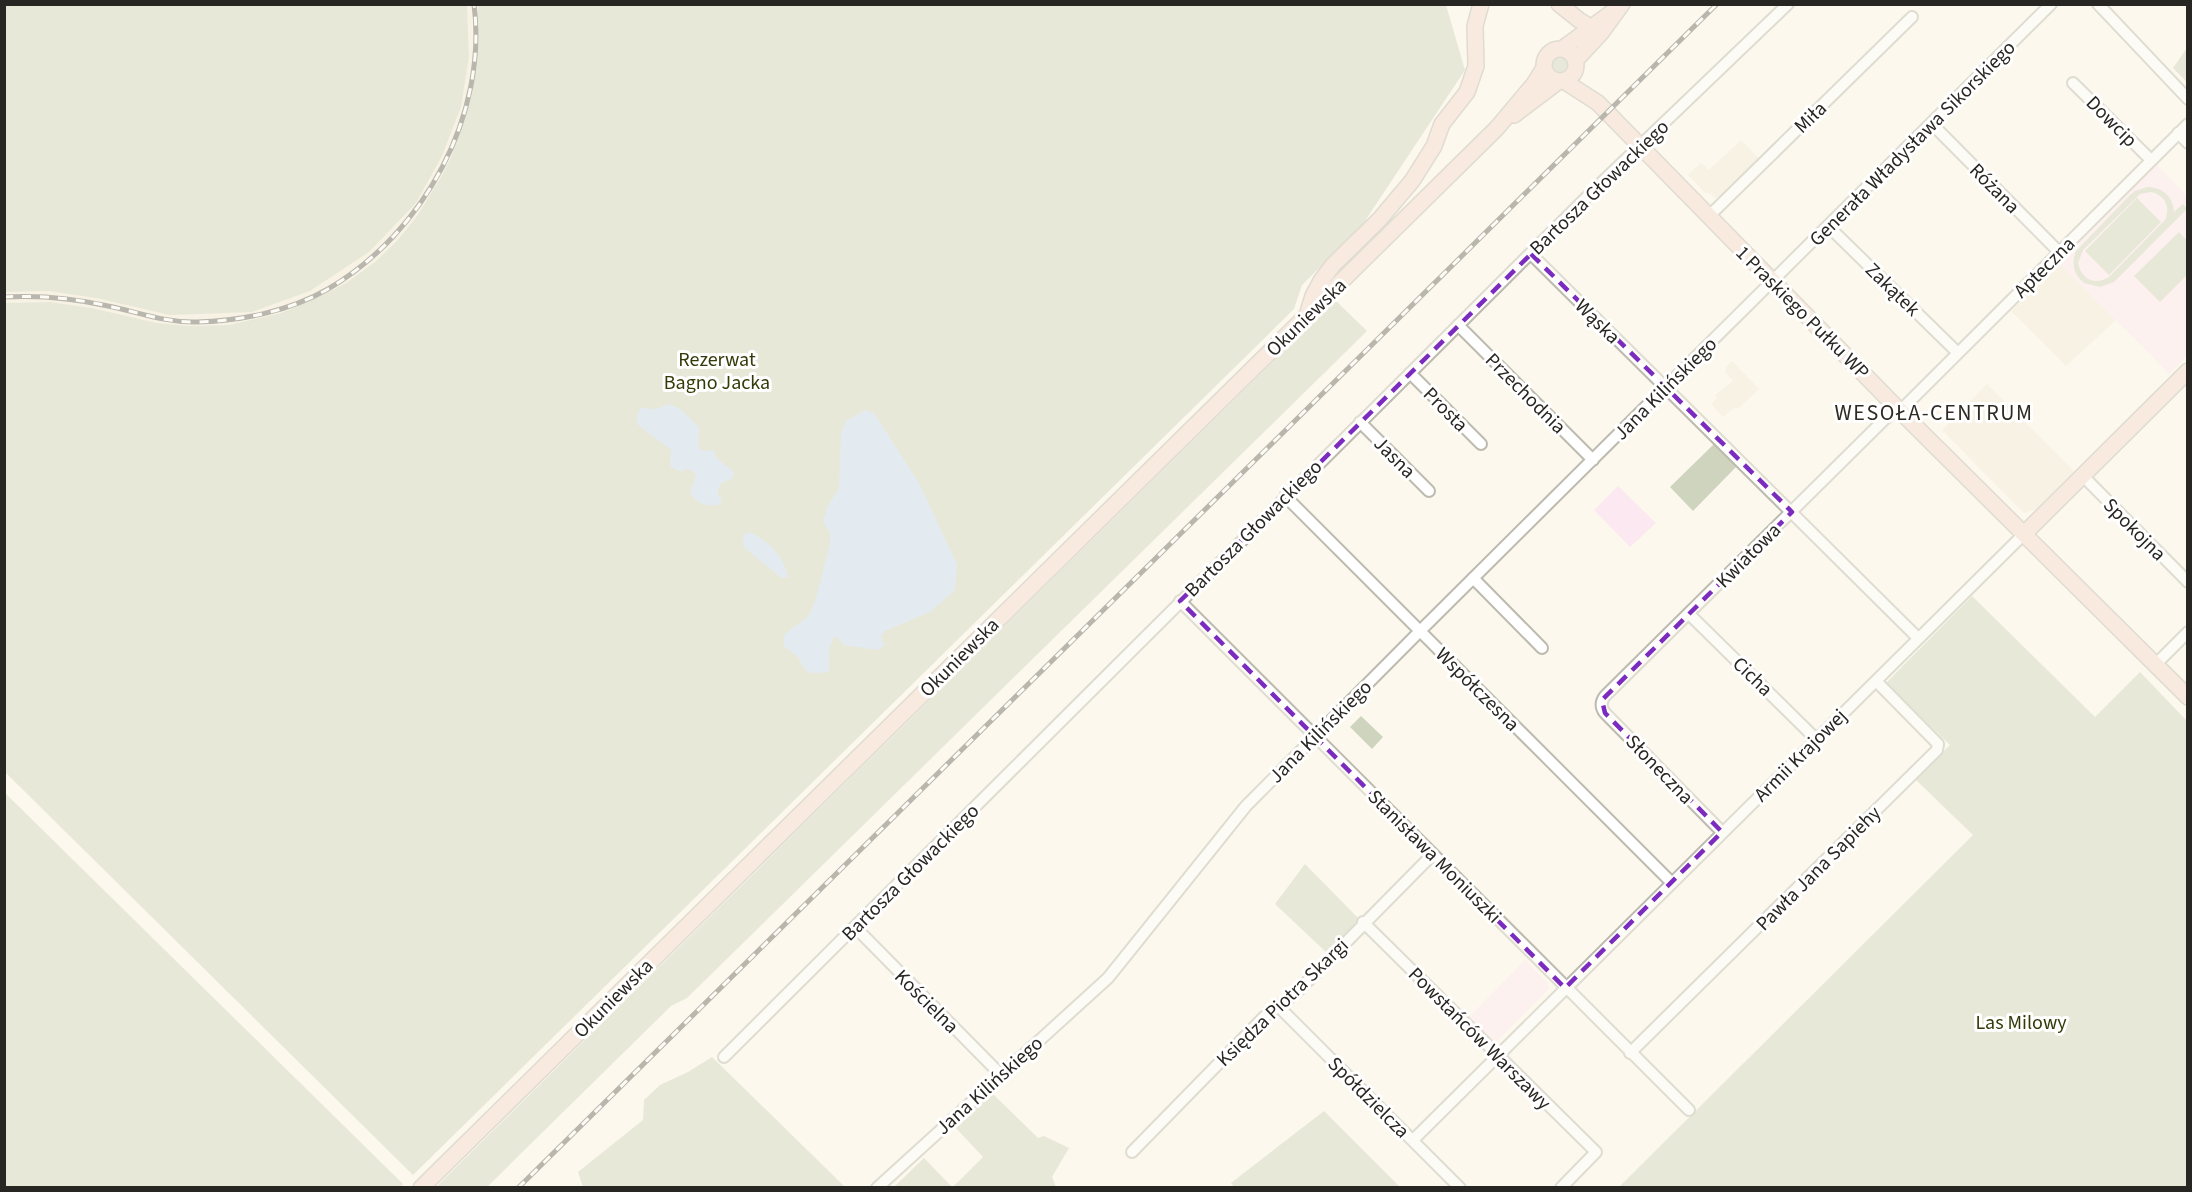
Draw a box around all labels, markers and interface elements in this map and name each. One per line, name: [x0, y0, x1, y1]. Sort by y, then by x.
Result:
street label: Generała Władysława Sikorskiego: [1803, 34, 2022, 253]
street label: Dowcip: [2079, 90, 2143, 154]
street label: Miła: [1788, 95, 1833, 140]
street label: Bartosza Głowackiego: [1524, 114, 1676, 262]
street label: Różana: [1963, 157, 2026, 220]
street label: Apteczna: [2008, 231, 2082, 305]
street label: 1 Praskiego Pułku WP: [1729, 239, 1876, 386]
street label: Zakątek: [1859, 257, 1926, 323]
street label: Okuniewska: [1260, 272, 1353, 363]
street label: Wąska: [1568, 293, 1626, 351]
street label: Jana Kilińskiego: [1608, 331, 1724, 447]
park label: Rezerwat Bagno Jacka: [664, 346, 770, 397]
street label: Przechodnia: [1479, 347, 1572, 440]
street label: Prosta: [1417, 381, 1474, 438]
district label: WESOŁA-CENTRUM: [1835, 397, 2033, 429]
street label: Jasna: [1367, 430, 1422, 485]
street label: Bartosza Głowackiego: [1179, 454, 1329, 604]
street label: Spokojna: [2096, 492, 2172, 568]
street label: Kwiatowa: [1710, 517, 1788, 595]
street label: Okuniewska: [914, 612, 1006, 704]
street label: Współczesna: [1429, 641, 1526, 738]
street label: Cicha: [1726, 651, 1779, 703]
street label: Jana Kilińskiego: [1263, 674, 1379, 790]
street label: Armii Krajowej: [1748, 703, 1853, 808]
street label: Słoneczna: [1619, 729, 1700, 811]
street label: Stanisława Moniuszki: [1361, 784, 1507, 930]
street label: Bartosza Głowackiego: [836, 798, 986, 948]
street label: Pawła Jana Sapiehy: [1750, 799, 1888, 938]
street label: Księdza Piotra Skargi: [1210, 932, 1355, 1073]
street label: Okuniewska: [568, 953, 660, 1045]
street label: Powstańców Warszawy: [1402, 961, 1557, 1117]
street label: Kościelna: [888, 963, 965, 1040]
park label: Las Milowy: [1975, 1009, 2067, 1037]
street label: Jana Kilińskiego: [930, 1030, 1049, 1142]
street label: Spółdzielcza: [1321, 1051, 1415, 1145]

